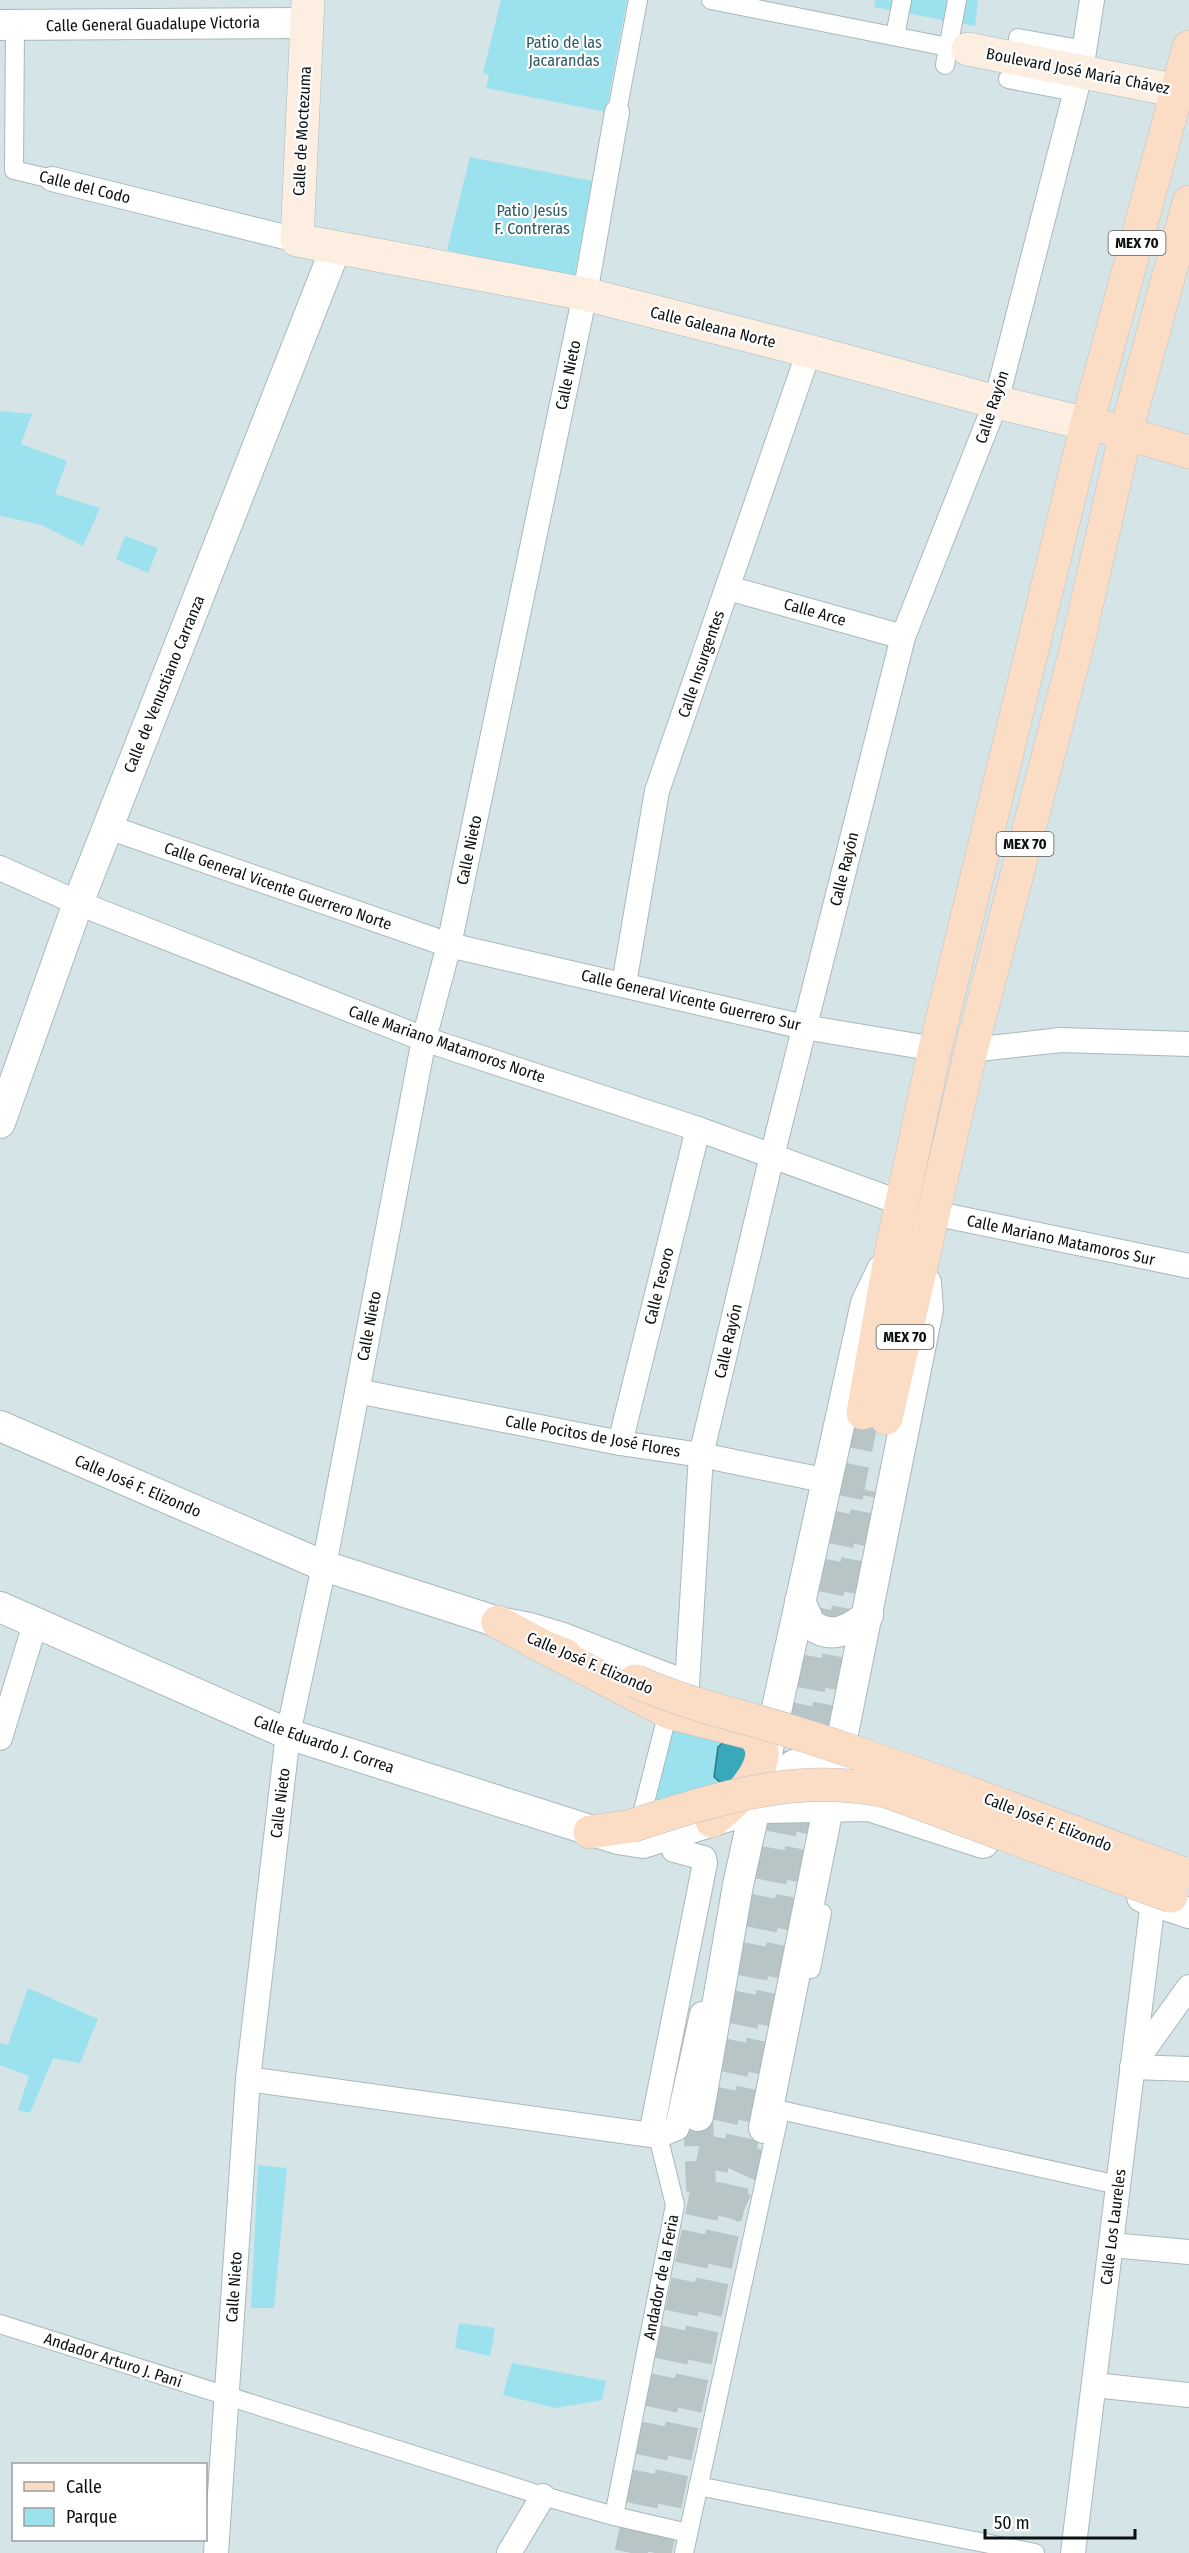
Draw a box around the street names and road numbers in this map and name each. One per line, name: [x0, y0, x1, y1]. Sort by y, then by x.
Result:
street label: Calle General Guadalupe Victoria: [46, 13, 260, 35]
street label: Boulevard José María Chávez: [985, 44, 1171, 98]
street label: Calle de Moctezuma: [289, 65, 315, 196]
street label: Calle del Codo: [37, 166, 133, 208]
road number: MEX 70: [1108, 231, 1166, 255]
street label: Calle Galeana Norte: [648, 302, 778, 352]
street label: Calle Nieto: [551, 338, 585, 412]
street label: Calle Rayón: [971, 368, 1013, 446]
street label: Calle de Venustiano Carranza: [120, 592, 208, 775]
street label: Calle Arce: [782, 594, 848, 630]
street label: Calle Insurgentes: [674, 608, 728, 720]
street label: Calle Nieto: [452, 813, 486, 887]
street label: Calle Rayón: [826, 830, 862, 908]
road number: MEX 70: [996, 832, 1054, 856]
street label: Calle General Vicente Guerrero Norte: [162, 838, 394, 934]
street label: Calle General Vicente Guerrero Sur: [579, 965, 803, 1035]
street label: Calle Mariano Matamoros Norte: [346, 1001, 548, 1087]
street label: Calle Mariano Matamoros Sur: [965, 1211, 1157, 1269]
street label: Calle Tesoro: [640, 1245, 678, 1327]
street label: Calle Nieto: [353, 1289, 385, 1363]
street label: Calle Rayón: [710, 1302, 746, 1380]
road number: MEX 70: [876, 1325, 934, 1349]
street label: Calle Pocitos de José Flores: [504, 1411, 682, 1461]
street label: Calle José F. Elizondo: [72, 1451, 204, 1521]
street label: Calle José F. Elizondo: [524, 1628, 656, 1698]
street label: Calle Eduardo J. Correa: [251, 1711, 397, 1777]
street label: Calle Nieto: [266, 1767, 294, 1839]
street label: Calle José F. Elizondo: [981, 1789, 1115, 1855]
street label: Calle Los Laureles: [1096, 2168, 1130, 2286]
street label: Andador de la Feria: [640, 2213, 683, 2341]
street label: Calle Nieto: [222, 2251, 246, 2323]
street label: Andador Arturo J. Pani: [42, 2329, 184, 2391]

